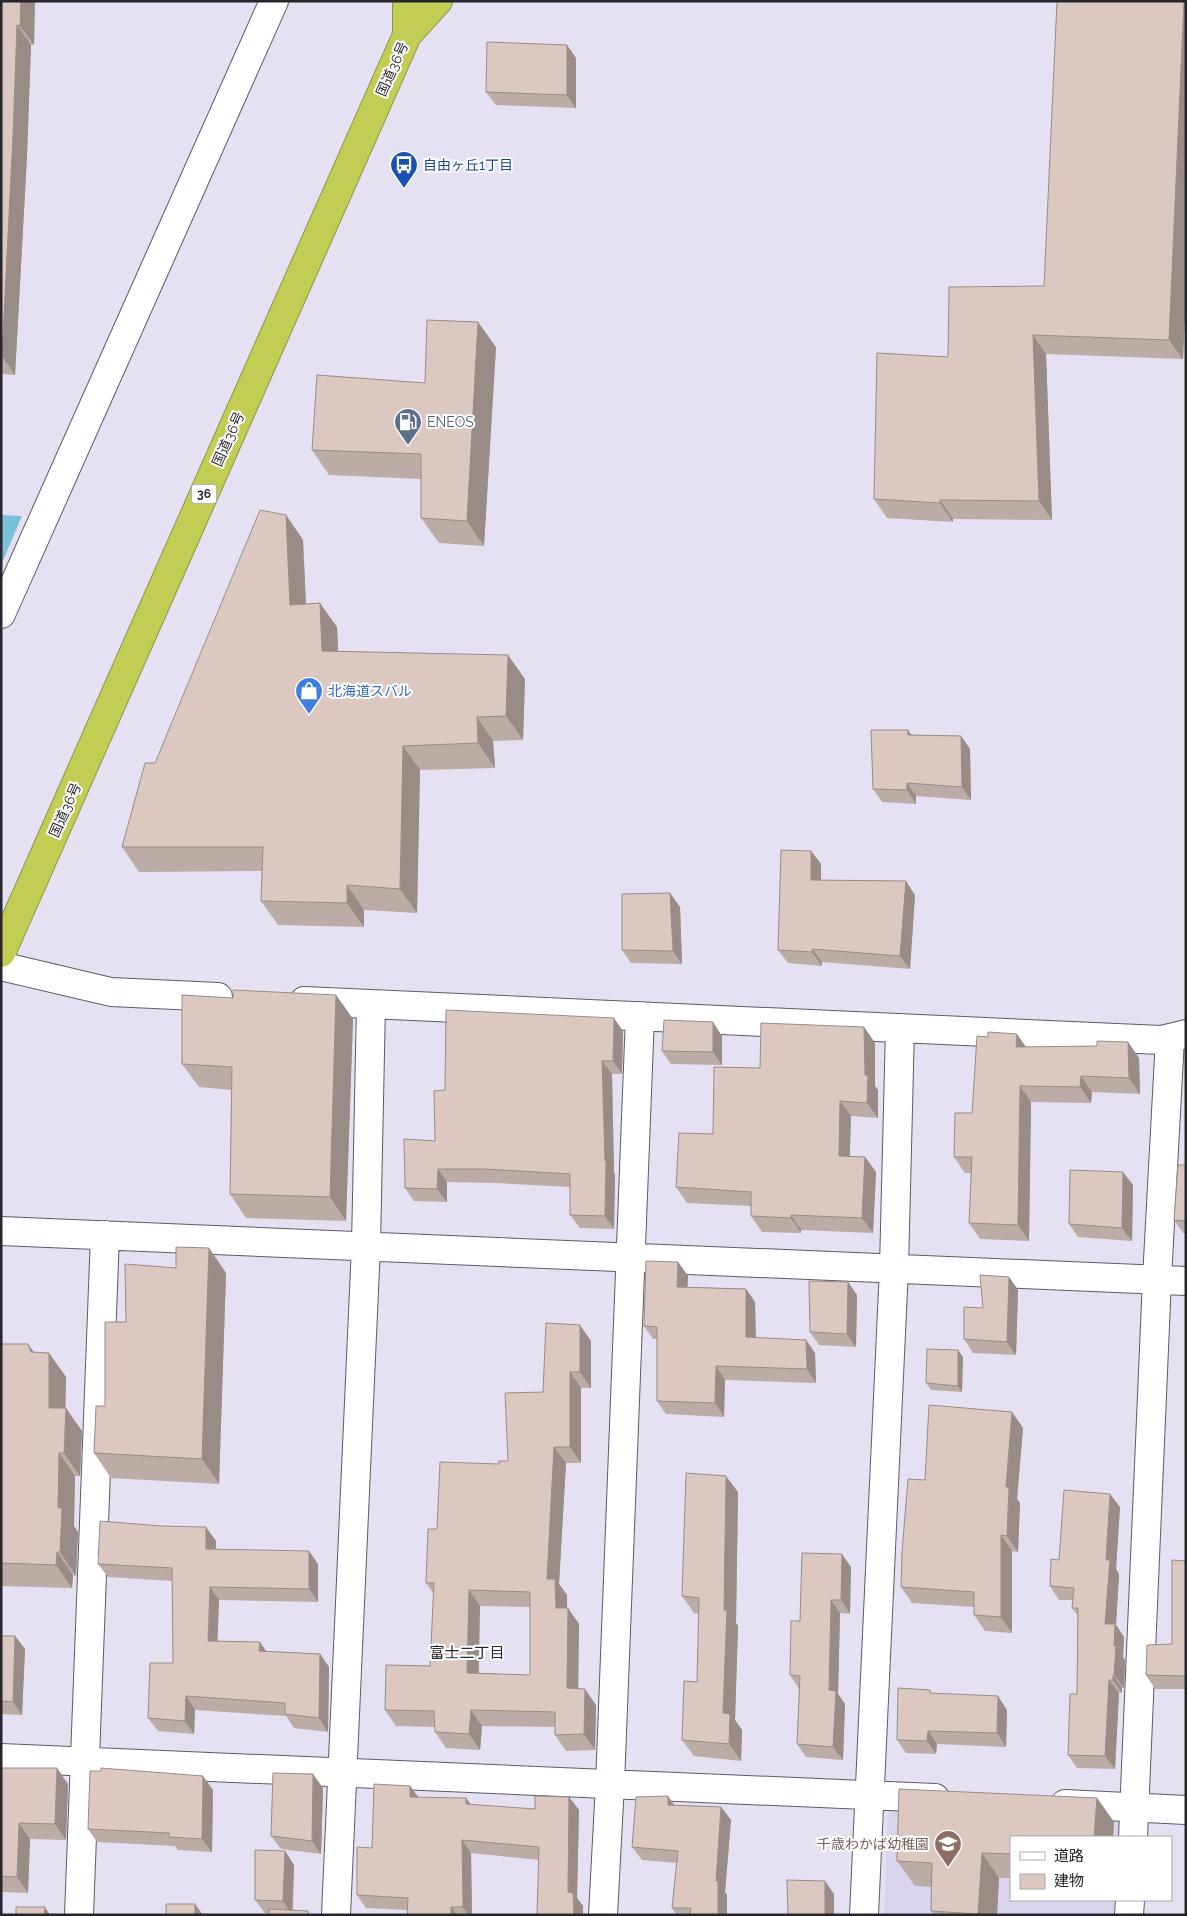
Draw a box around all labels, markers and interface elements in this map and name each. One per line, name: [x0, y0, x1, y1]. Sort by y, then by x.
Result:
street label: 国道36号: [373, 39, 411, 99]
bus stop icon: 自由ヶ丘1丁目: [389, 150, 419, 189]
place label: 自由ヶ丘1丁目: [423, 157, 513, 173]
fuel station icon: ENEOS: [393, 407, 423, 446]
street label: 国道36号: [209, 409, 247, 469]
place label: ENEOS: [427, 414, 474, 430]
road number: 36: [192, 484, 216, 504]
shop icon: 北海道スバル: [294, 676, 324, 715]
place label: 北海道スバル: [328, 683, 412, 699]
street label: 国道36号: [46, 780, 84, 840]
district label: 富士二丁目: [429, 1644, 505, 1662]
school or university icon: 千歳わかば幼稚園: [933, 1829, 963, 1868]
place label: 千歳わかば幼稚園: [817, 1836, 929, 1852]
legend: [1010, 1836, 1172, 1901]
text: 道路: [1054, 1847, 1084, 1865]
text: 建物: [1054, 1872, 1084, 1890]

